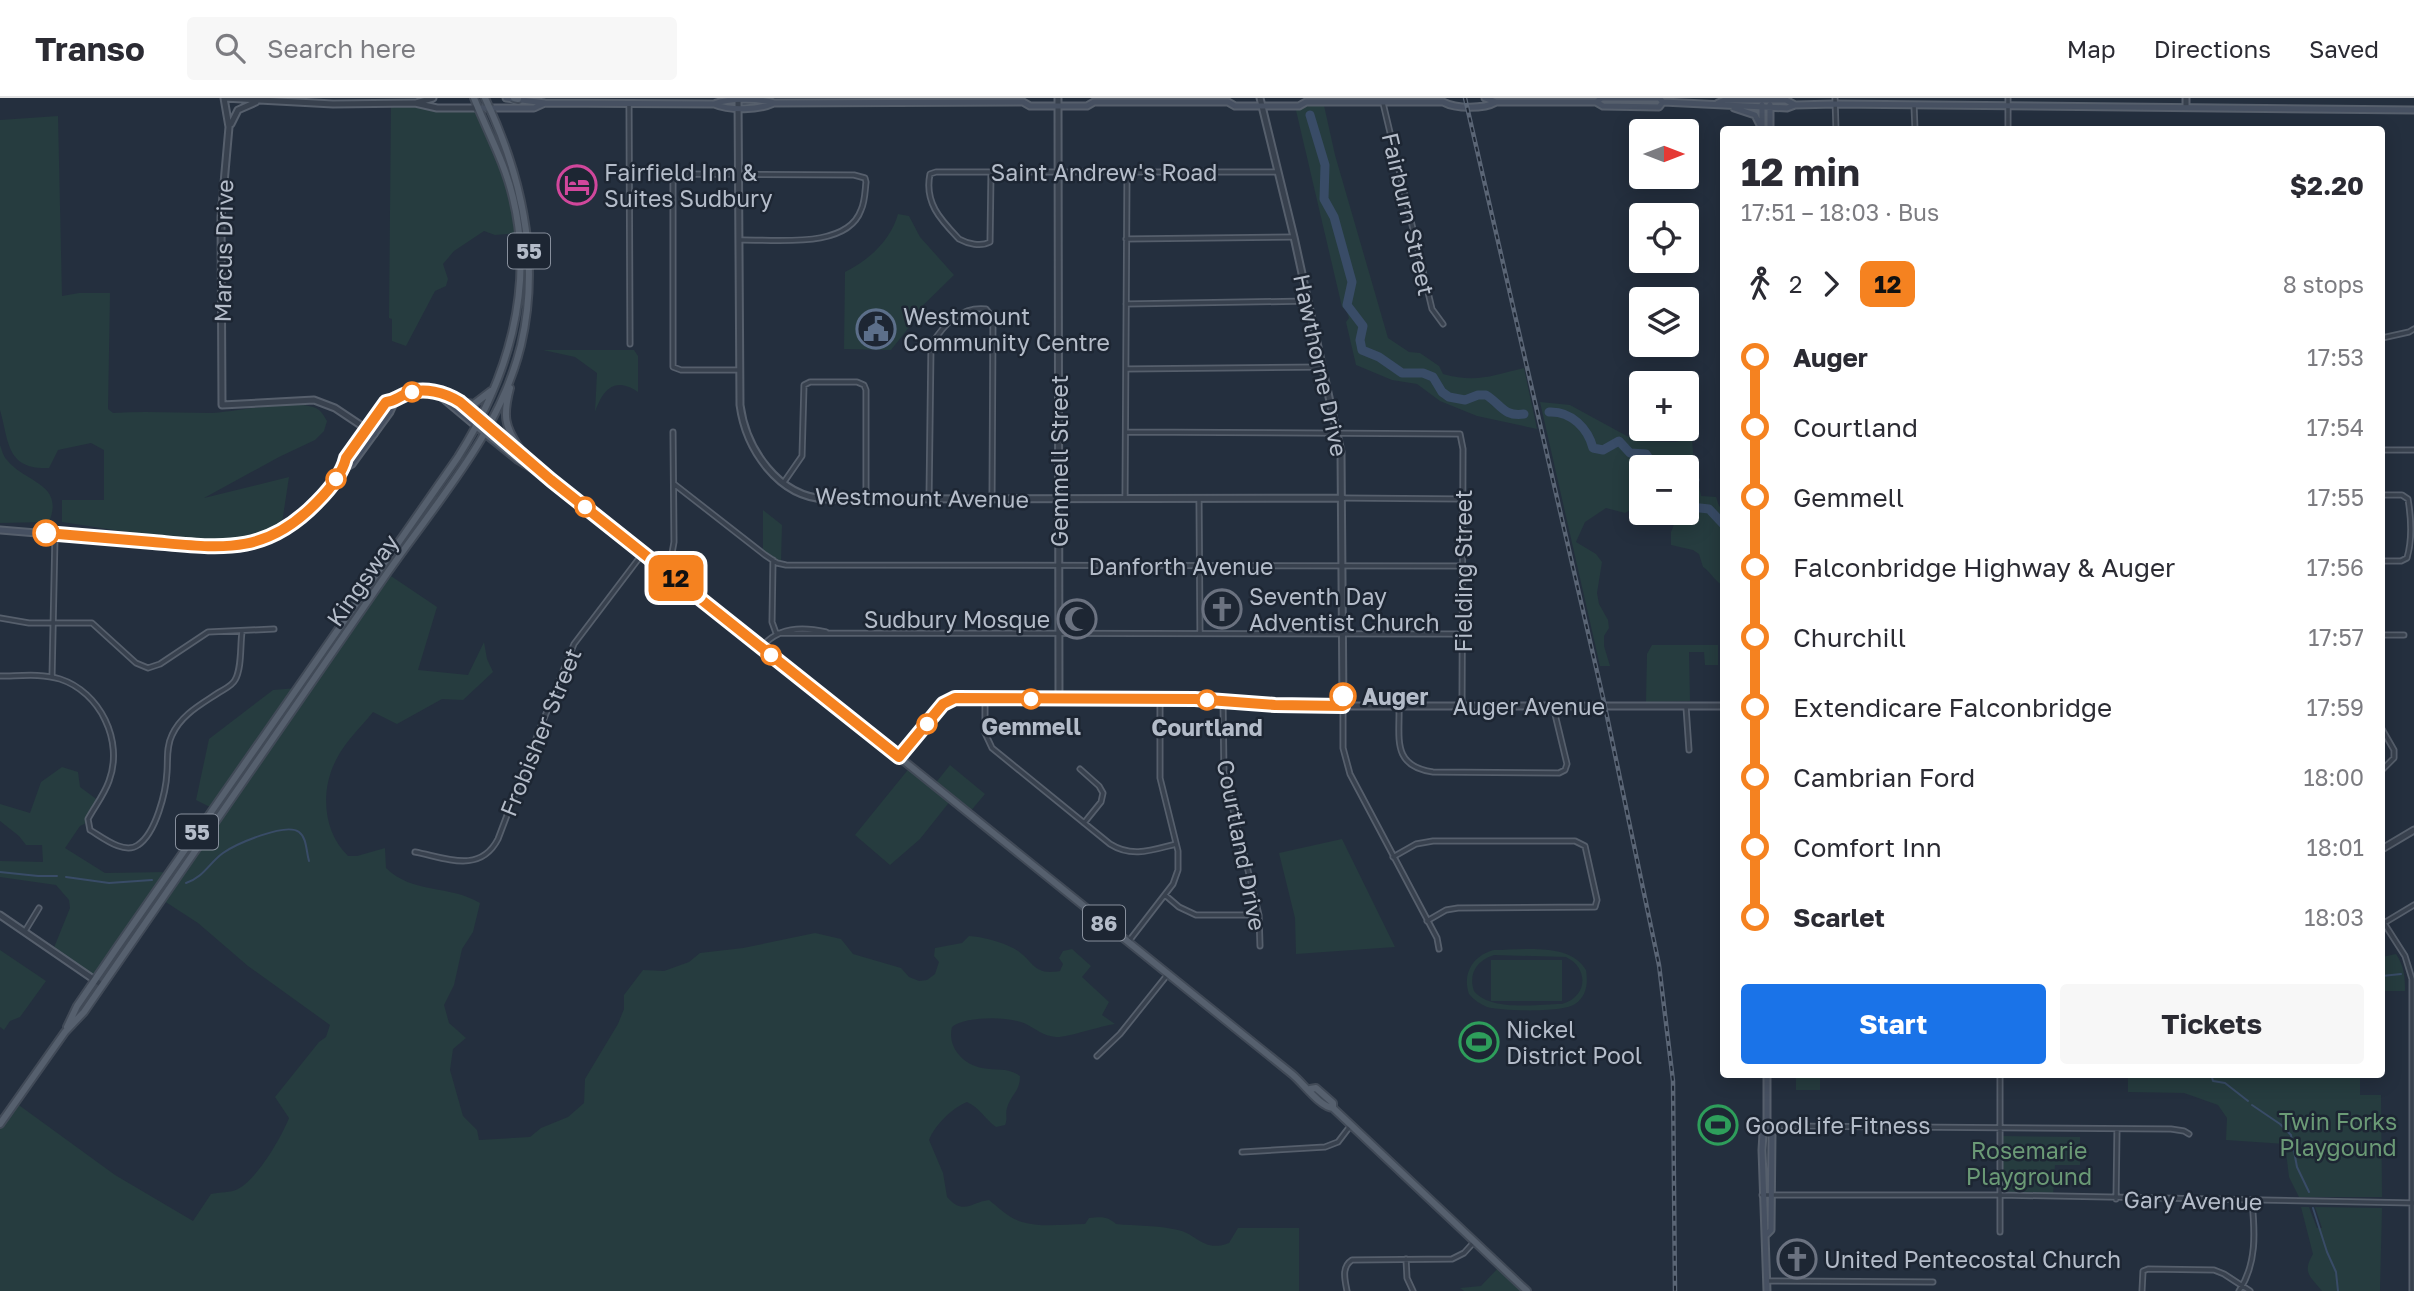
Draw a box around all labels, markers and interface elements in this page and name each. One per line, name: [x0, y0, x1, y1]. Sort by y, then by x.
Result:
search box: [187, 17, 677, 80]
text: Transo: [35, 29, 145, 68]
icon: search: [211, 29, 249, 67]
text: Search here: [267, 33, 416, 64]
text: Map: [2067, 34, 2116, 63]
text: Directions: [2154, 34, 2271, 63]
text: Saved: [2309, 34, 2379, 63]
north arrow: [1629, 119, 1699, 189]
map controls: [1629, 119, 1699, 525]
street label: Fairburn Street: [1377, 130, 1441, 298]
text: 12 min: [1741, 149, 1860, 194]
place label: Fairfield Inn & Suites Sudbury: [604, 158, 773, 212]
street label: Saint Andrew's Road: [991, 158, 1217, 186]
hotel icon: Fairfield Inn & Suites Sudbury: [556, 164, 598, 206]
text: $2.20: [2290, 170, 2364, 201]
street label: Marcus Drive: [208, 179, 238, 323]
text: 17:51 – 18:03 · Bus: [1741, 198, 1939, 226]
button: locate: [1629, 203, 1699, 273]
road number: 55: [508, 234, 550, 268]
icon: walk: [1741, 265, 1779, 303]
icon: forward: [1812, 265, 1850, 303]
text: 12: [1874, 269, 1901, 298]
text: 2: [1789, 270, 1802, 298]
text: 8 stops: [2283, 270, 2364, 298]
street label: Hawthorne Drive: [1288, 271, 1354, 459]
button: layers: [1629, 287, 1699, 357]
place label: Westmount Community Centre: [903, 302, 1110, 356]
public building icon: Westmount Community Centre: [855, 308, 897, 350]
text: Auger: [1793, 342, 1868, 373]
text: 17:53: [2307, 343, 2364, 371]
button: +: [1629, 371, 1699, 441]
street label: Gemmell Street: [1045, 375, 1073, 547]
unlabelled marker: [402, 382, 422, 402]
text: Courtland: [1793, 412, 1918, 443]
text: 17:54: [2306, 413, 2364, 441]
button: −: [1629, 455, 1699, 525]
unlabelled marker: [326, 469, 346, 489]
street label: Westmount Avenue: [815, 481, 1029, 513]
text: Gemmell: [1793, 482, 1904, 513]
text: 17:55: [2307, 483, 2364, 511]
street label: Fielding Street: [1449, 490, 1477, 652]
unlabelled marker: [575, 497, 595, 517]
unlabelled marker: [33, 520, 59, 546]
street label: Kingsway: [320, 528, 404, 631]
street label: Danforth Avenue: [1089, 552, 1273, 580]
text: Falconbridge Highway & Auger: [1793, 552, 2175, 583]
text: 17:56: [2307, 553, 2364, 581]
line badge: 12: [644, 555, 708, 601]
text: 12: [663, 563, 690, 592]
place label: Seventh Day Adventist Church: [1249, 582, 1440, 636]
church icon: Seventh Day Adventist Church: [1201, 588, 1243, 630]
mosque icon: Sudbury Mosque: [1056, 598, 1098, 640]
place label: Sudbury Mosque: [864, 605, 1050, 633]
text: Churchill: [1793, 622, 1906, 653]
text: 17:57: [2308, 623, 2364, 651]
street label: Frobisher Street: [493, 644, 587, 820]
unlabelled marker: [761, 645, 781, 665]
place label: Auger: [1362, 682, 1428, 710]
marker: Auger: [1330, 683, 1356, 709]
marker: Gemmell: [1021, 689, 1041, 709]
marker: Courtland: [1197, 690, 1217, 710]
street label: Auger Avenue: [1453, 692, 1605, 720]
text: Extendicare Falconbridge: [1793, 692, 2112, 723]
text: 17:59: [2307, 693, 2364, 721]
place label: Gemmell: [981, 712, 1081, 740]
place label: Courtland: [1151, 713, 1263, 741]
unlabelled marker: [917, 714, 937, 734]
street label: Courtland Drive: [1212, 757, 1272, 933]
text: Cambrian Ford: [1793, 762, 1975, 793]
text: 18:00: [2303, 763, 2364, 791]
road number: 55: [176, 814, 218, 850]
text: Comfort Inn: [1793, 832, 1942, 863]
text: 18:01: [2307, 833, 2364, 861]
text: Scarlet: [1793, 902, 1885, 933]
text: 18:03: [2304, 903, 2364, 931]
road number: 86: [1083, 906, 1125, 940]
button: Start: [1741, 984, 2046, 1064]
button: Tickets: [2060, 984, 2364, 1064]
place label: Nickel District Pool: [1506, 1015, 1642, 1069]
sports icon: Nickel District Pool: [1458, 1021, 1500, 1063]
sports icon: GoodLife Fitness: [1697, 1104, 1739, 1146]
park label: Twin Forks Playgound: [2279, 1107, 2397, 1161]
place label: GoodLife Fitness: [1745, 1111, 1930, 1139]
park label: Rosemarie Playground: [1966, 1136, 2092, 1190]
street label: Gary Avenue: [2123, 1185, 2263, 1215]
church icon: United Pentecostal Church: [1776, 1238, 1818, 1280]
place label: United Pentecostal Church: [1824, 1245, 2121, 1273]

